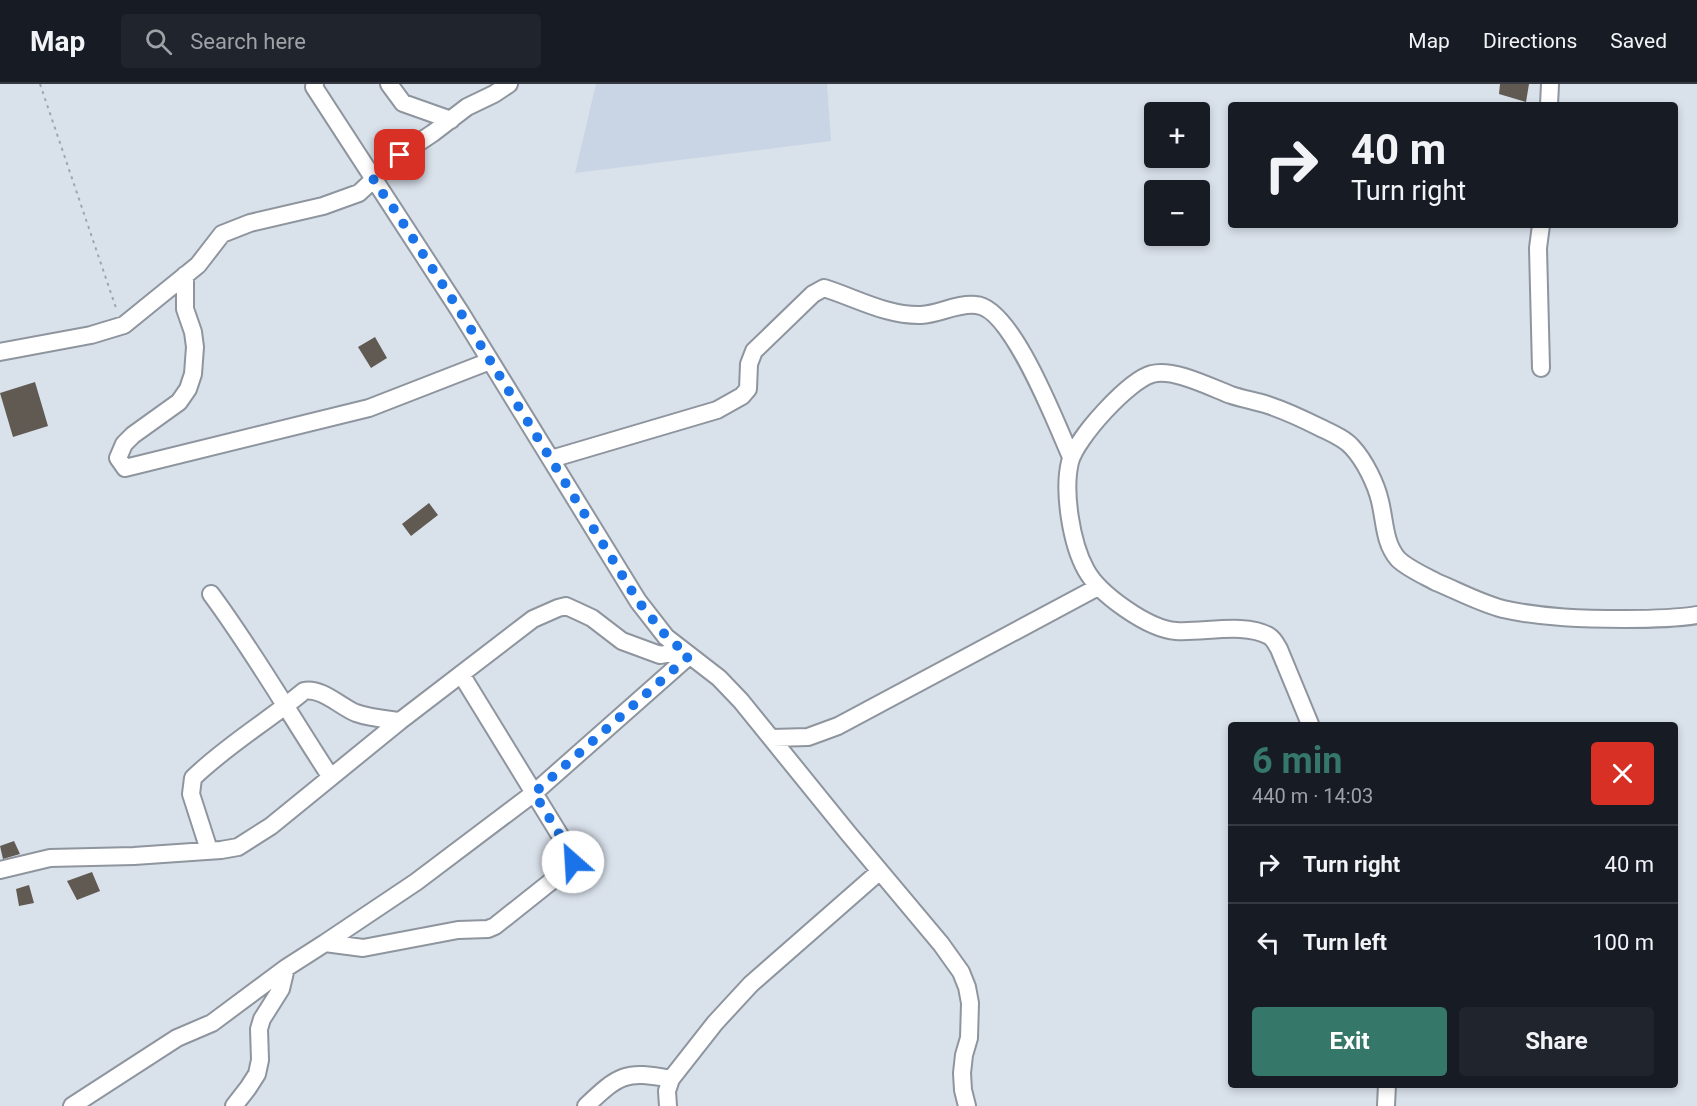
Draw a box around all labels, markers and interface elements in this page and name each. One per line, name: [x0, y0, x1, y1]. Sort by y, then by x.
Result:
search box: [121, 14, 541, 68]
text: Map: [30, 25, 85, 58]
icon: search: [142, 25, 175, 58]
text: Search here: [190, 29, 306, 54]
text: Map: [1408, 29, 1450, 53]
text: Directions: [1483, 29, 1577, 53]
text: Saved: [1610, 29, 1667, 53]
map controls: [1144, 102, 1210, 246]
button: +: [1144, 102, 1210, 168]
text: 40 m: [1351, 125, 1446, 174]
icon: right: [1252, 126, 1330, 204]
pin: [374, 129, 425, 180]
icon: arrive: [383, 138, 416, 171]
text: Turn right: [1351, 175, 1466, 207]
button: −: [1144, 180, 1210, 246]
text: 6 min: [1252, 740, 1343, 782]
button: close: [1591, 742, 1654, 805]
text: 440 m · 14:03: [1252, 784, 1373, 808]
position arrow: [541, 830, 605, 894]
icon: right: [1252, 848, 1285, 881]
text: Turn right: [1303, 852, 1400, 877]
text: 40 m: [1605, 852, 1654, 877]
icon: left: [1252, 926, 1285, 959]
text: Turn left: [1303, 930, 1387, 955]
text: 100 m: [1592, 930, 1654, 955]
button: Exit: [1252, 1007, 1447, 1076]
button: Share: [1459, 1007, 1654, 1076]

